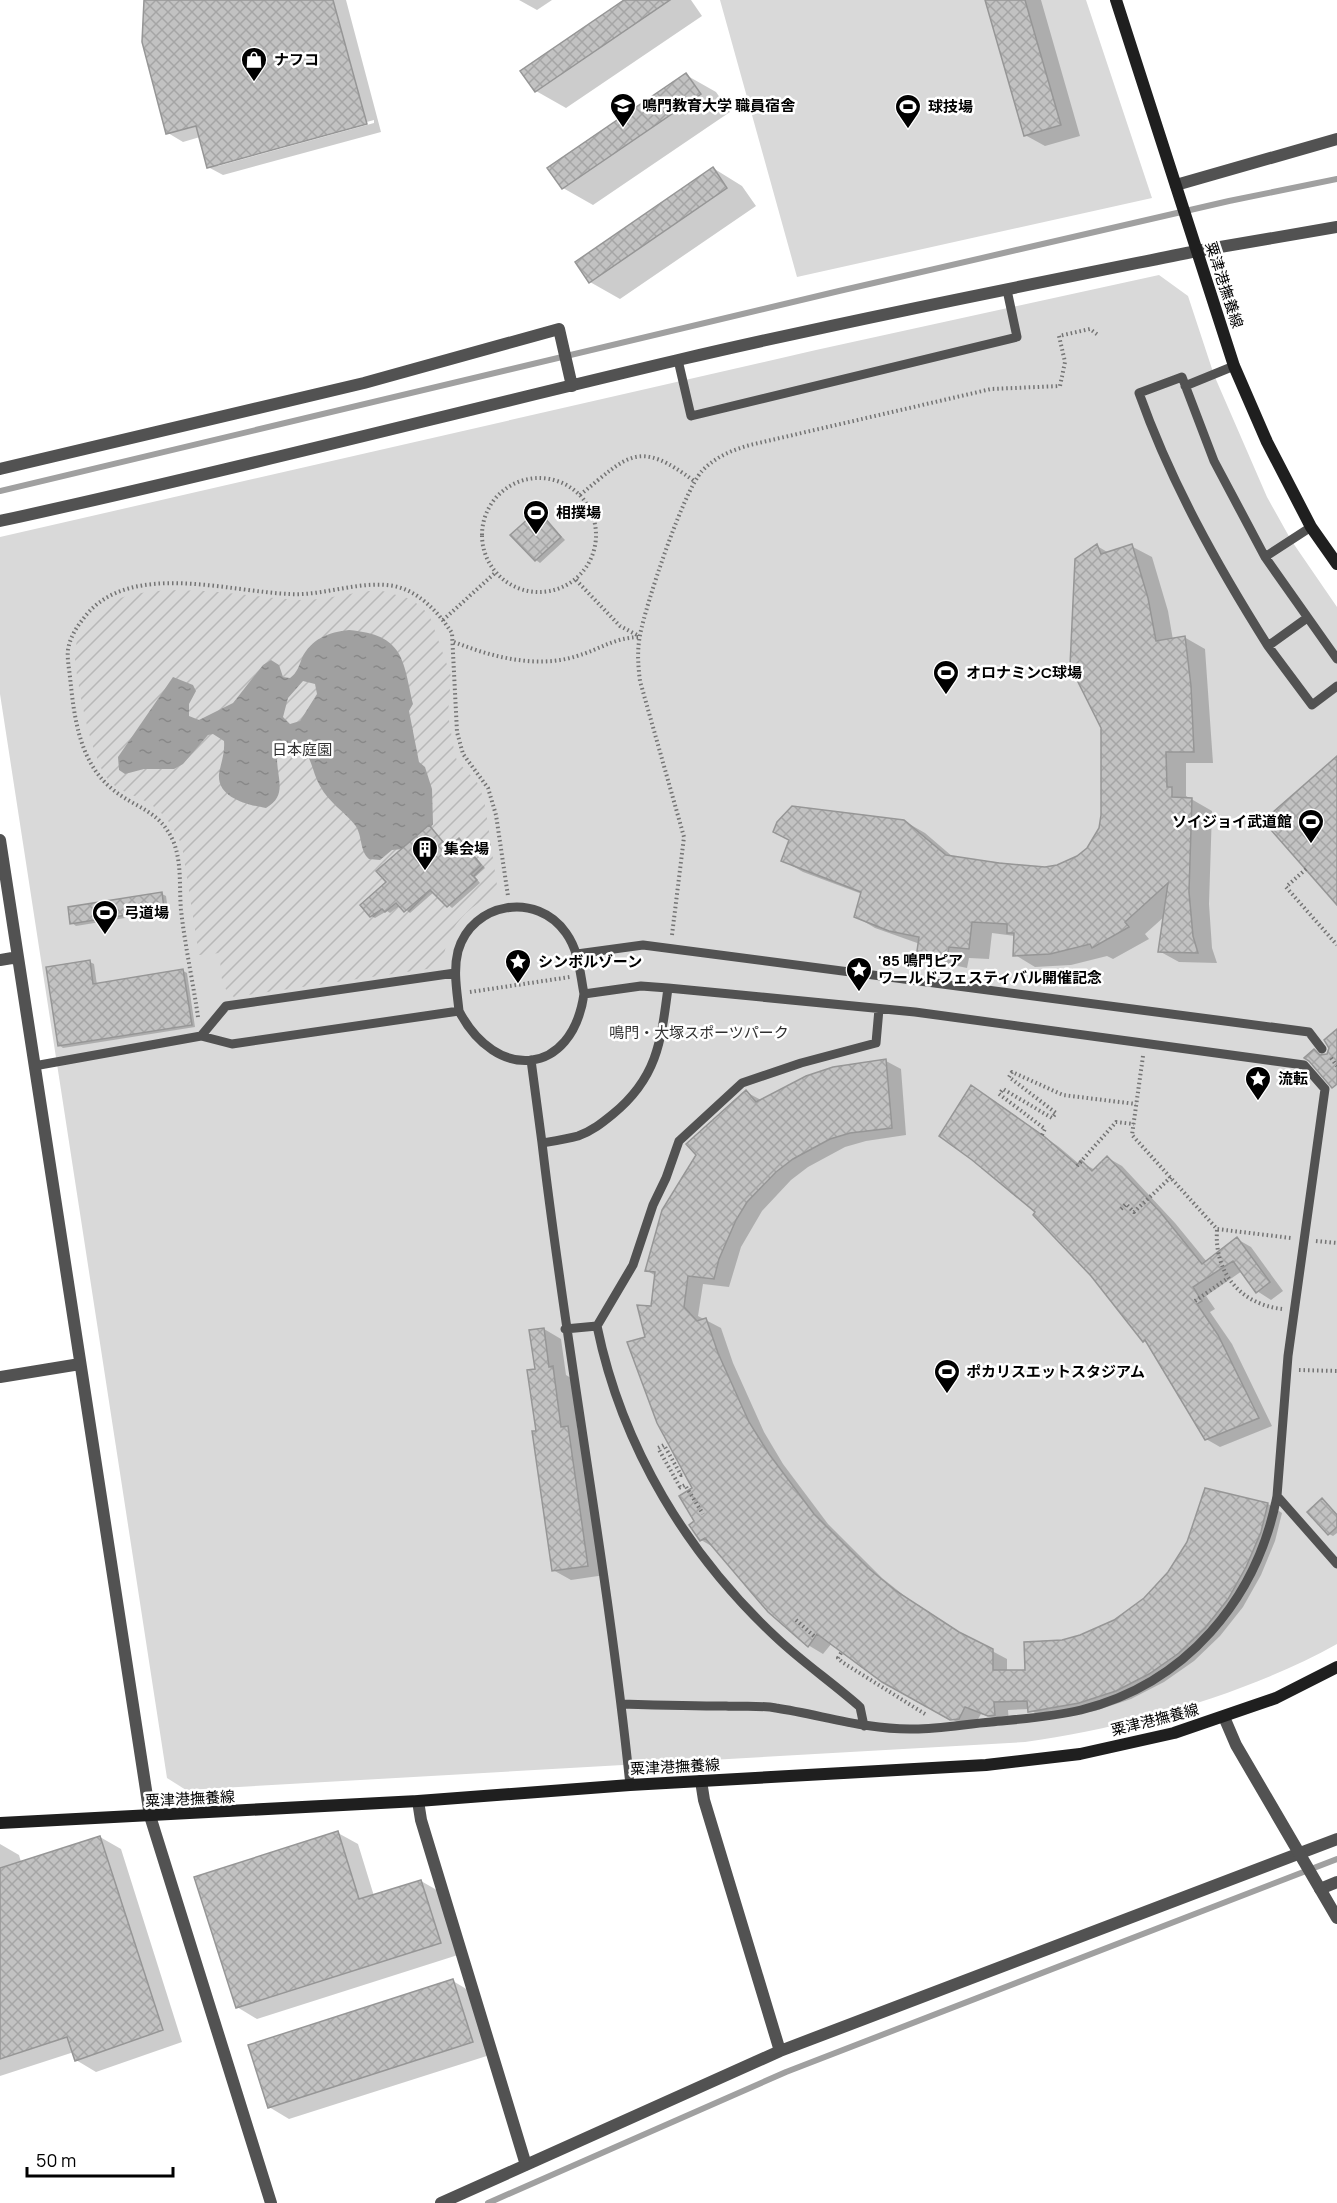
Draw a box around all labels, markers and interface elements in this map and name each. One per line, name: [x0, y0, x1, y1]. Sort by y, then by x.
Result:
shop icon: ナフコ: [239, 45, 269, 83]
place label: ナフコ: [274, 49, 319, 70]
school or university icon: 鳴門教育大学 職員宿舎: [608, 91, 638, 129]
sports icon: 球技場: [893, 92, 923, 130]
place label: 鳴門教育大学 職員宿舎: [642, 95, 796, 116]
place label: 球技場: [928, 96, 973, 117]
street label: 粟津港撫養線: [1201, 239, 1248, 331]
sports icon: 相撲場: [521, 498, 551, 536]
place label: 相撲場: [556, 502, 601, 523]
sports icon: オロナミンC球場: [931, 658, 961, 696]
place label: オロナミンC球場: [966, 662, 1082, 683]
park label: 日本庭園: [272, 739, 332, 760]
sports icon: ソイジョイ武道館: [1296, 807, 1326, 845]
place label: ソイジョイ武道館: [1172, 811, 1292, 832]
building icon: 集会場: [410, 834, 440, 872]
place label: 集会場: [443, 838, 489, 859]
sports icon: 弓道場: [90, 898, 120, 936]
place label: 弓道場: [124, 902, 169, 923]
place icon: シンボルゾーン: [503, 947, 533, 985]
place label: '85 鳴門ピア ワールドフェスティバル開催記念: [878, 950, 1102, 988]
place label: シンボルゾーン: [538, 951, 642, 972]
place icon: '85 鳴門ピア ワールドフェスティバル開催記念: [844, 955, 874, 993]
park label: 鳴門・大塚スポーツパーク: [609, 1022, 789, 1043]
place icon: 流転: [1243, 1064, 1273, 1102]
place label: 流転: [1278, 1068, 1308, 1089]
sports icon: ポカリスエットスタジアム: [932, 1357, 962, 1395]
place label: ポカリスエットスタジアム: [966, 1361, 1145, 1382]
street label: 粟津港撫養線: [1109, 1698, 1201, 1741]
street label: 粟津港撫養線: [629, 1754, 720, 1779]
street label: 粟津港撫養線: [144, 1786, 235, 1811]
scale bar: [27, 2140, 172, 2178]
text: 50 m: [36, 2148, 76, 2172]

